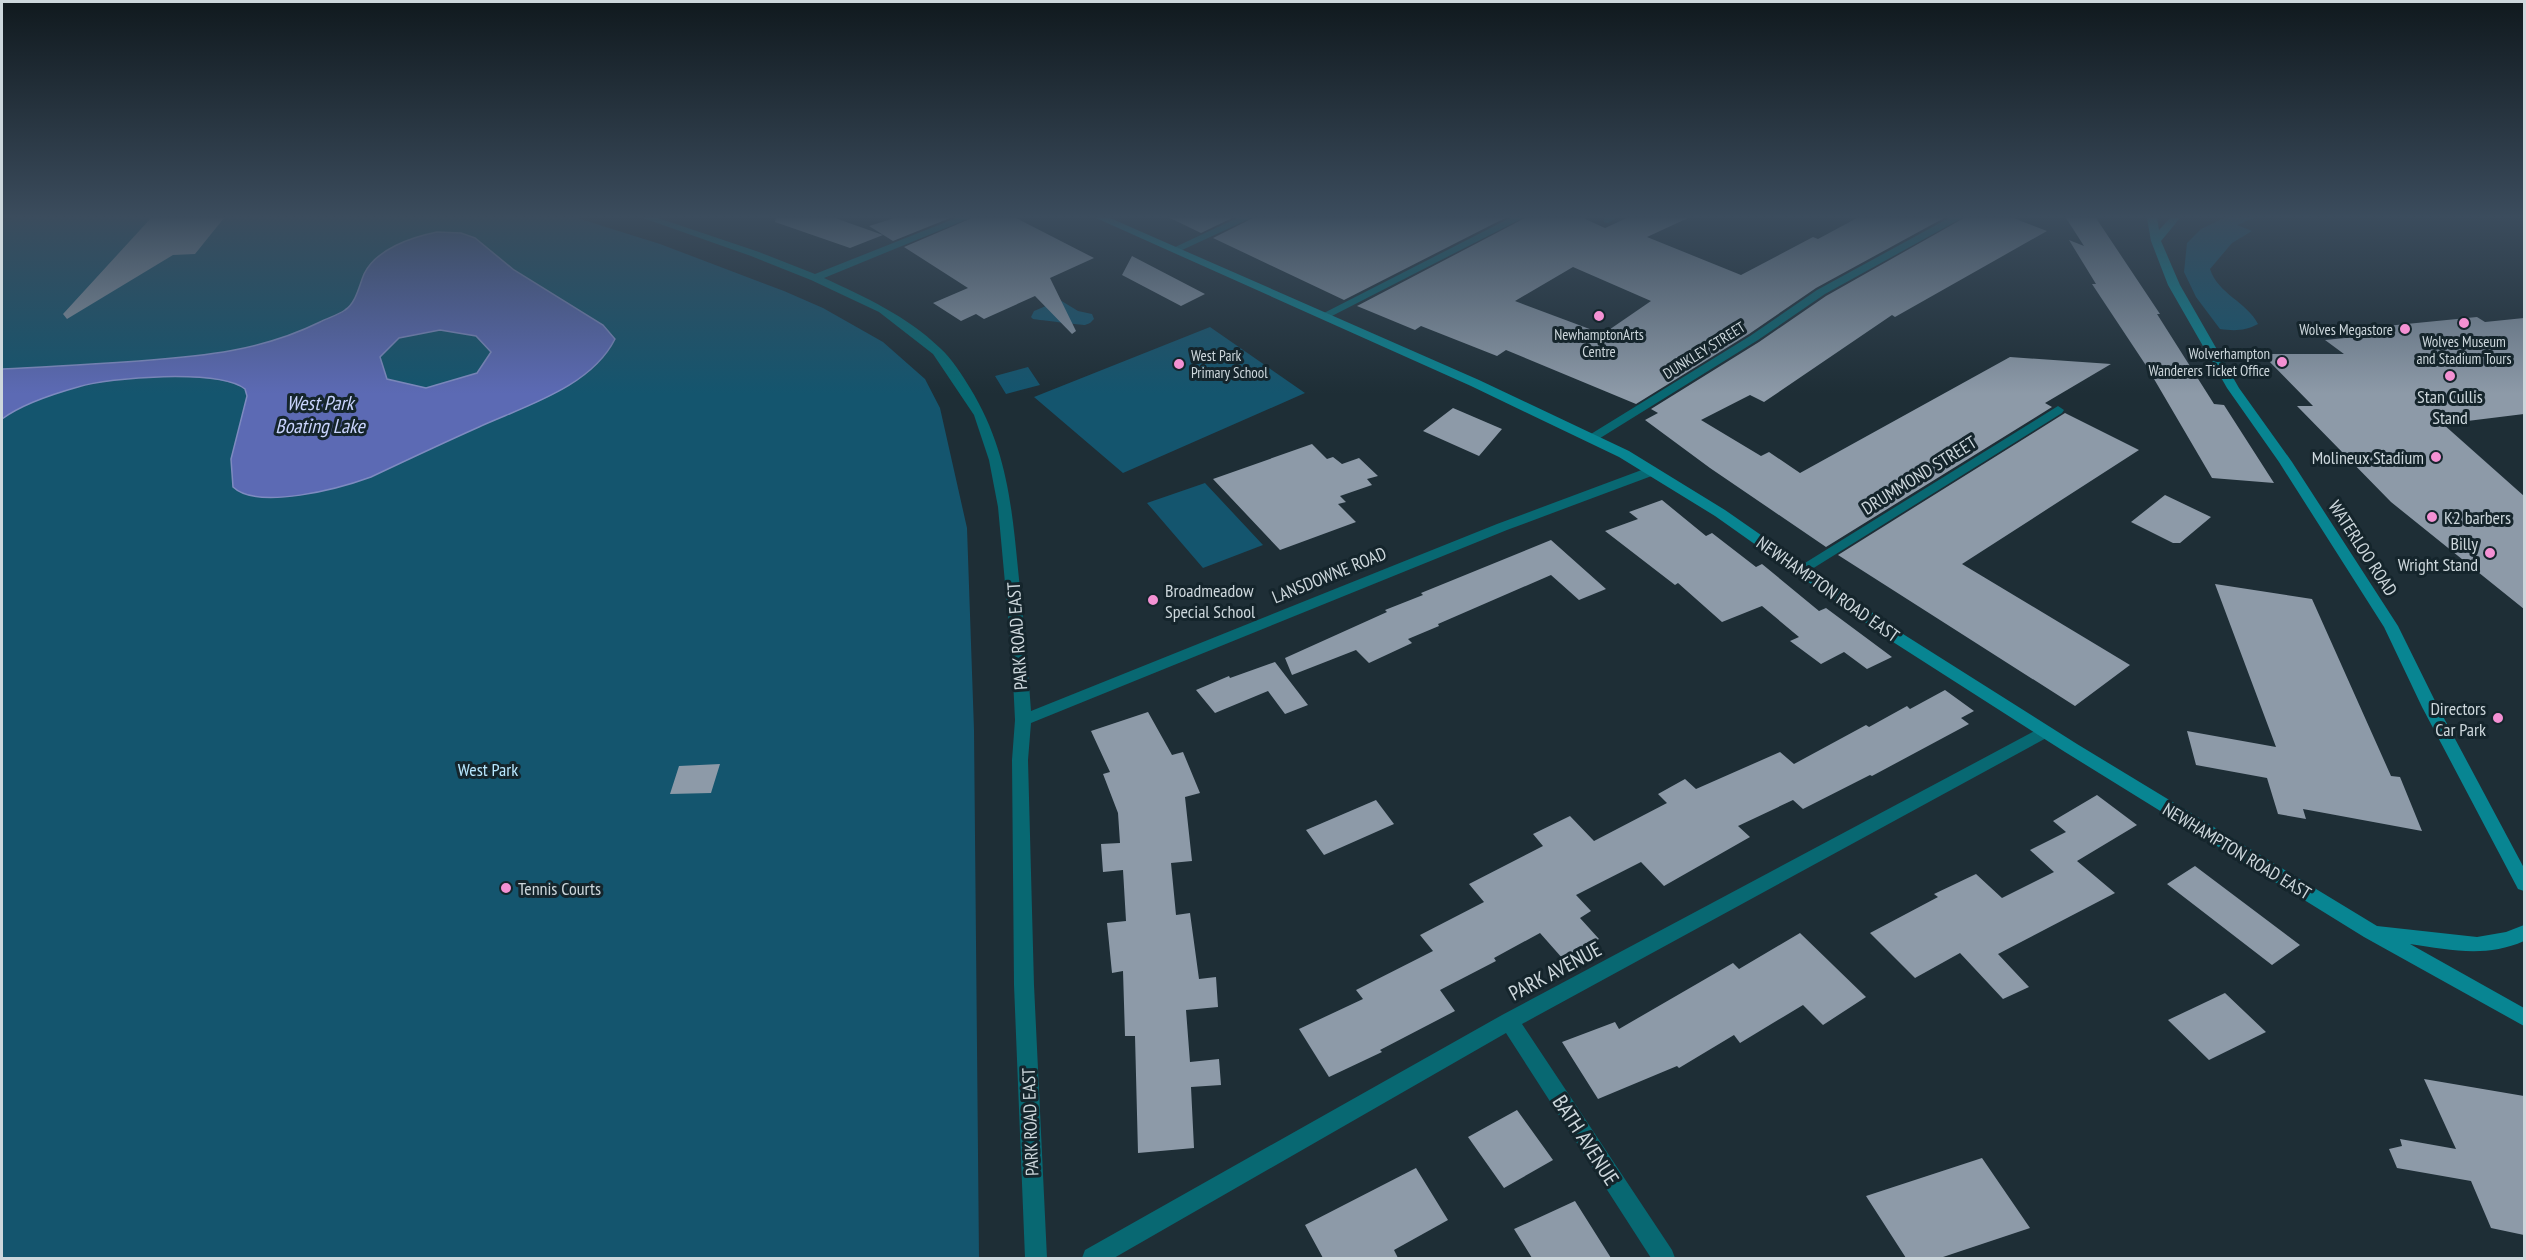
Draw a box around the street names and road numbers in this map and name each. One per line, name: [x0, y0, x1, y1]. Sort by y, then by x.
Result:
street label: DUNKLEY STREET: [1659, 317, 1749, 383]
street label: DRUMMOND STREET: [1857, 431, 1981, 519]
street label: WATERLOO ROAD: [2324, 496, 2402, 600]
street label: NEWHAMPTON ROAD EAST: [1752, 531, 1904, 647]
street label: LANSDOWNE ROAD: [1268, 542, 1390, 608]
street label: PARK ROAD EAST: [1002, 581, 1032, 691]
street label: NEWHAMPTON ROAD EAST: [2159, 798, 2315, 904]
street label: PARK AVENUE: [1504, 935, 1606, 1007]
street label: PARK ROAD EAST: [1017, 1068, 1043, 1176]
street label: BATH AVENUE: [1547, 1090, 1625, 1190]

